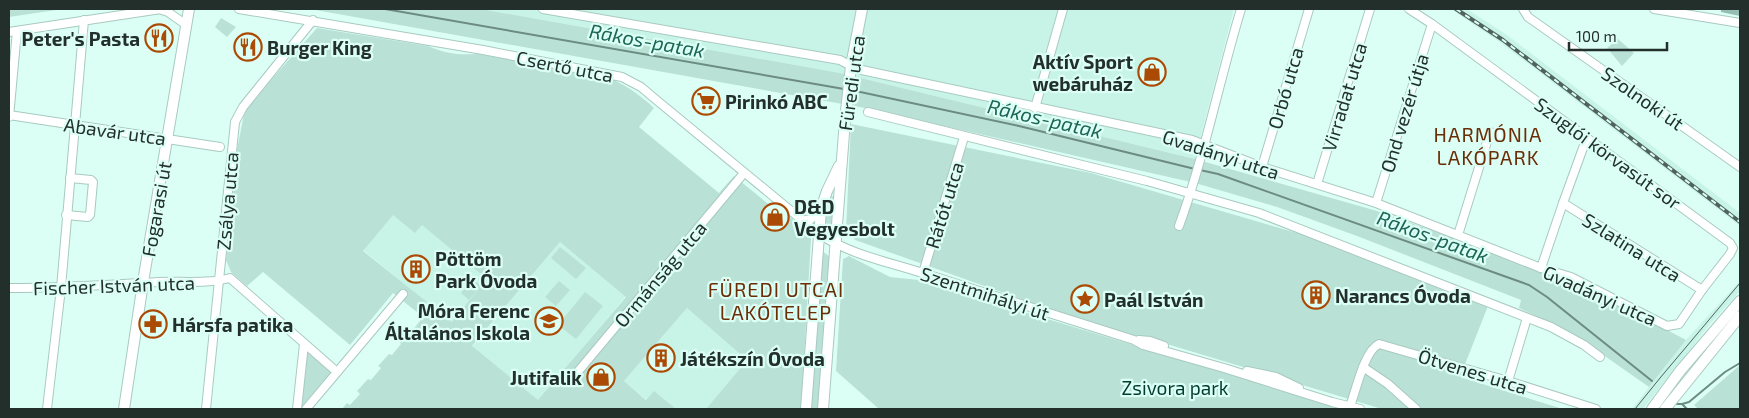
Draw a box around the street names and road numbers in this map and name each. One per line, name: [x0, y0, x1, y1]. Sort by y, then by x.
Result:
street label: Füredi utca: [833, 34, 869, 132]
street label: Virradat utca: [1317, 40, 1371, 154]
street label: Orbó utca: [1262, 44, 1308, 132]
street label: Csertő utca: [515, 45, 615, 87]
street label: Ond vezér útja: [1375, 51, 1433, 175]
street label: Szolnoki út: [1597, 61, 1689, 135]
street label: Szuglói körvasút sor: [1530, 92, 1686, 214]
street label: Abavár utca: [63, 112, 167, 150]
street label: Gvadányi utca: [1160, 124, 1282, 184]
street label: Zsálya utca: [211, 151, 243, 251]
street label: Rátót utca: [920, 159, 968, 251]
street label: Fogarasi út: [136, 160, 176, 258]
street label: Szlatina utca: [1578, 208, 1686, 286]
street label: Ormánság utca: [609, 216, 711, 332]
street label: Gvadányi utca: [1540, 260, 1660, 330]
street label: Szentmihályi út: [918, 261, 1052, 325]
street label: Fischer István utca: [33, 271, 195, 299]
street label: Ötvenes utca: [1416, 343, 1530, 399]

